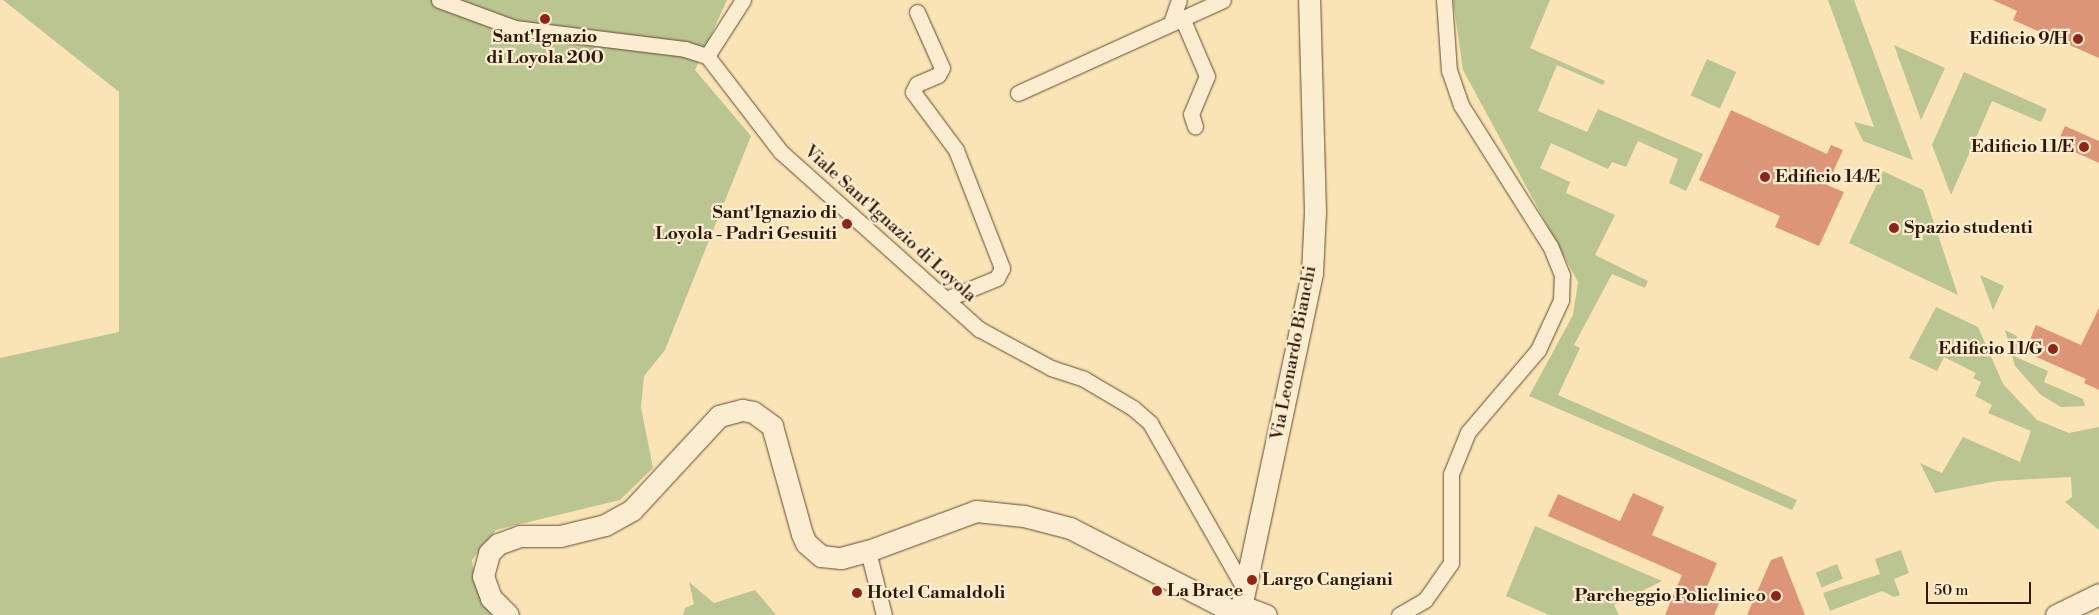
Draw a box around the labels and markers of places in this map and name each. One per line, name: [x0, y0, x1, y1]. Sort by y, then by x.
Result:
marker: Sant'Ignazio di Loyola 200: [539, 13, 551, 25]
place label: Sant'Ignazio di Loyola 200: [486, 27, 604, 70]
place label: Edificio 9/H: [1969, 28, 2068, 50]
marker: Edificio 9/H: [2072, 33, 2084, 45]
place label: Edificio 11/E: [1971, 136, 2074, 158]
marker: Edificio 11/E: [2078, 141, 2090, 153]
place label: Edificio 14/E: [1775, 166, 1880, 188]
marker: Edificio 14/E: [1759, 171, 1771, 183]
place label: Sant'Ignazio di Loyola - Padri Gesuiti: [655, 203, 837, 245]
place label: Spazio studenti: [1904, 217, 2033, 239]
marker: Sant'Ignazio di Loyola - Padri Gesuiti: [841, 218, 853, 230]
marker: Spazio studenti: [1888, 222, 1900, 234]
place label: Edificio 11/G: [1938, 338, 2043, 360]
marker: Edificio 11/G: [2047, 343, 2059, 355]
place label: Largo Cangiani: [1262, 569, 1393, 591]
marker: Largo Cangiani: [1246, 574, 1258, 586]
place label: La Brace: [1167, 580, 1243, 602]
place label: Hotel Camaldoli: [867, 582, 1005, 604]
marker: La Brace: [1151, 585, 1163, 597]
place label: Parcheggio Policlinico: [1574, 585, 1766, 607]
marker: Hotel Camaldoli: [851, 587, 863, 599]
marker: Parcheggio Policlinico: [1770, 590, 1782, 602]

